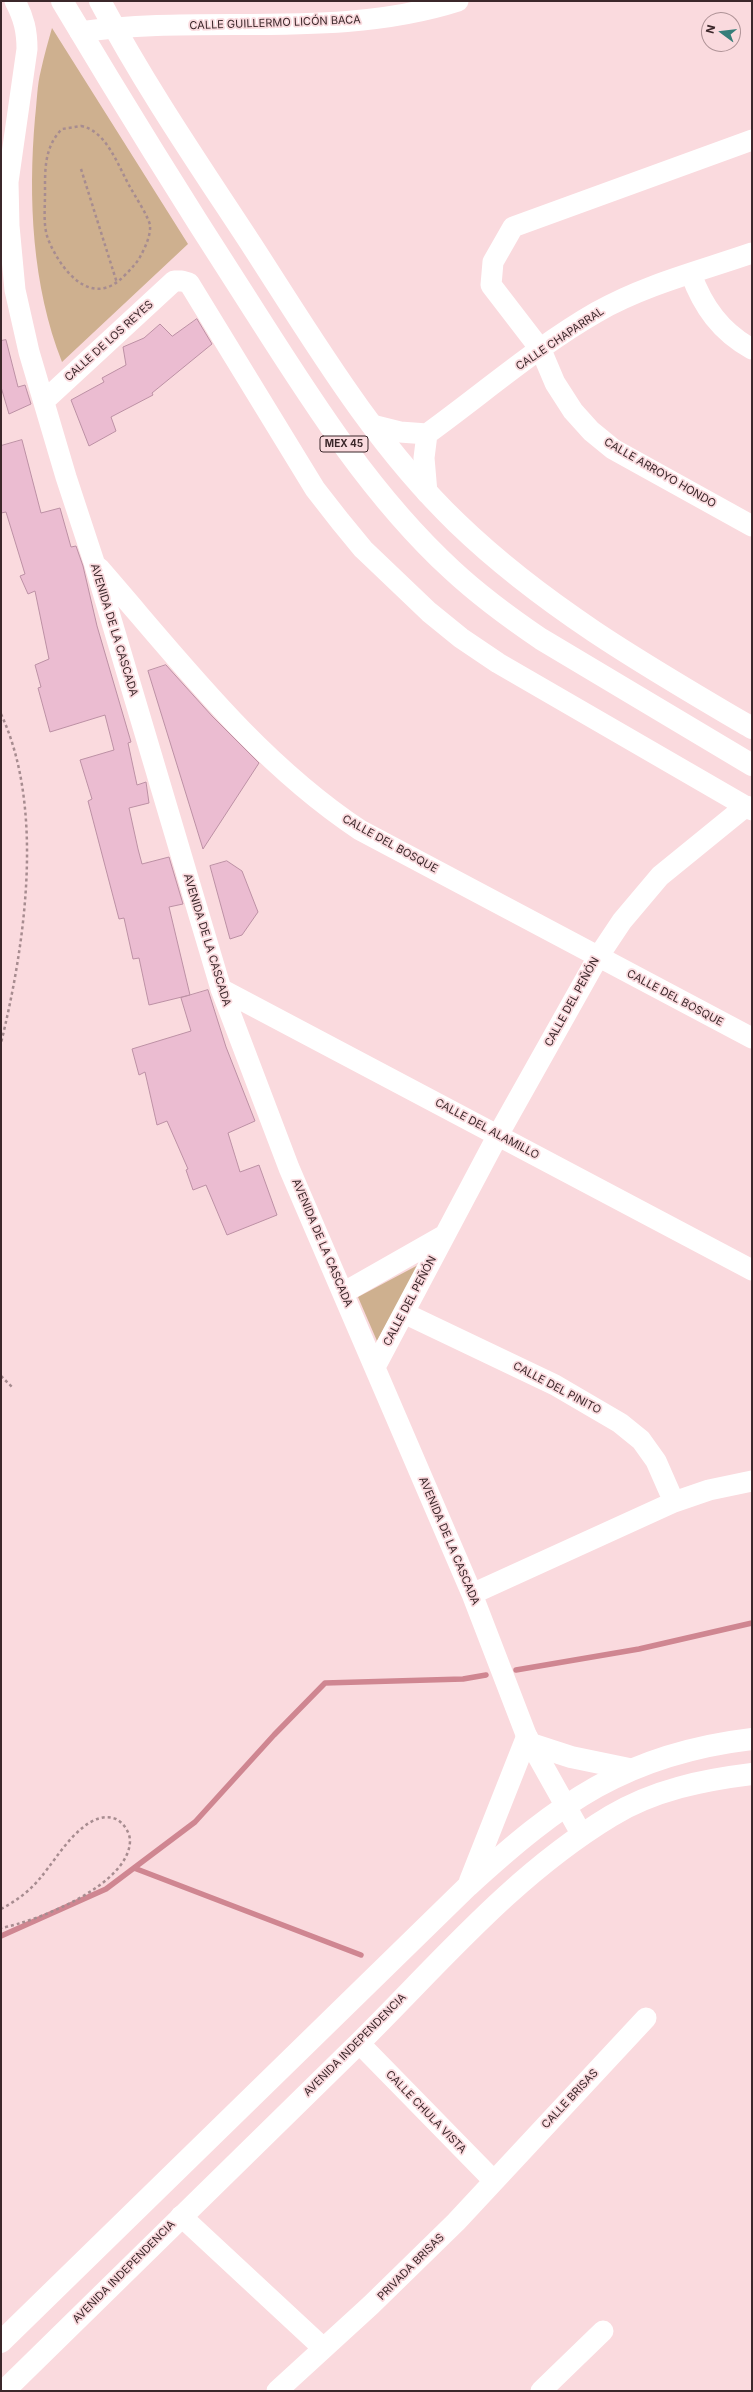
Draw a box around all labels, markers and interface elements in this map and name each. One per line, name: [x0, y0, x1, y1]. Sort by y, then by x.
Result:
north arrow: [701, 12, 741, 52]
street label: CALLE GUILLERMO LICÓN BACA: [189, 13, 361, 33]
text: N: [703, 23, 718, 35]
street label: CALLE DE LOS REYES: [62, 298, 156, 384]
street label: CALLE CHAPARRAL: [514, 305, 606, 373]
street label: CALLE ARROYO HONDO: [602, 435, 718, 511]
road number: MEX 45: [320, 436, 368, 452]
street label: AVENIDA DE LA CASCADA: [87, 562, 141, 698]
street label: CALLE DEL BOSQUE: [340, 812, 440, 876]
street label: AVENIDA DE LA CASCADA: [180, 872, 234, 1008]
street label: CALLE DEL PEÑÓN: [542, 955, 602, 1049]
street label: CALLE DEL BOSQUE: [625, 967, 725, 1029]
street label: CALLE DEL ALAMILLO: [433, 1096, 541, 1162]
street label: AVENIDA DE LA CASCADA: [289, 1177, 355, 1309]
street label: CALLE DEL PEÑÓN: [381, 1254, 439, 1348]
street label: CALLE DEL PINITO: [511, 1359, 603, 1417]
street label: AVENIDA DE LA CASCADA: [416, 1475, 482, 1607]
street label: AVENIDA INDEPENDENCIA: [301, 1991, 409, 2099]
street label: CALLE BRISAS: [539, 2067, 601, 2131]
street label: CALLE CHULA VISTA: [383, 2068, 469, 2156]
street label: AVENIDA INDEPENDENCIA: [70, 2218, 178, 2326]
street label: PRIVADA BRISAS: [375, 2231, 447, 2303]

